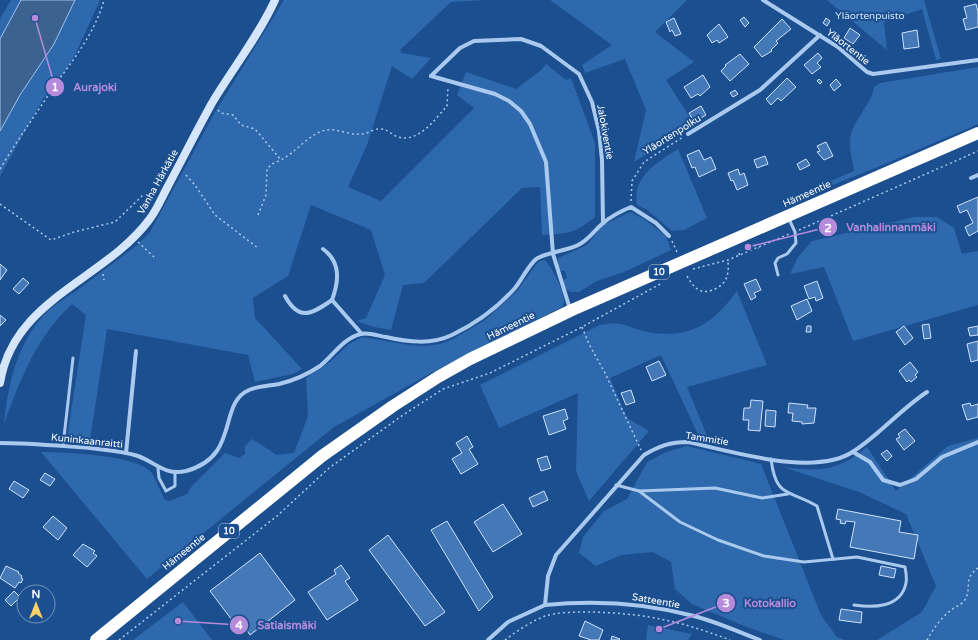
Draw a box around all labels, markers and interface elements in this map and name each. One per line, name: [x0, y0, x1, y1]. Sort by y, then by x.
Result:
park label: Yläortenpuisto: [835, 10, 905, 22]
street label: Yläortentie: [824, 26, 872, 68]
callout: Aurajoki: [45, 76, 124, 99]
text: 1: [51, 80, 59, 94]
text: Aurajoki: [73, 81, 117, 95]
street label: Jalokiventie: [594, 104, 616, 161]
street label: Yläortenpolku: [641, 112, 703, 158]
street label: Vanha Härkätie: [135, 147, 181, 216]
street label: Hämeentie: [781, 178, 833, 210]
callout: Vanhalinnanmäki: [818, 216, 943, 239]
text: 2: [824, 221, 832, 235]
text: Vanhalinnanmäki: [846, 221, 936, 234]
road number: 10: [649, 265, 669, 279]
street label: Hämeentie: [485, 309, 537, 343]
street label: Tammitie: [684, 430, 730, 448]
street label: Kuninkaanraitti: [50, 431, 124, 451]
road number: 10: [219, 524, 239, 538]
street label: Hämeentie: [160, 531, 208, 573]
north arrow: [16, 584, 56, 624]
text: N: [32, 588, 40, 601]
street label: Satteentie: [631, 591, 681, 611]
callout: Kotokallio: [716, 591, 804, 614]
text: 3: [722, 596, 730, 610]
text: Kotokallio: [744, 597, 796, 610]
callout: Satiaismäki: [229, 613, 324, 636]
text: 4: [235, 618, 243, 632]
text: Satiaismäki: [258, 619, 317, 632]

